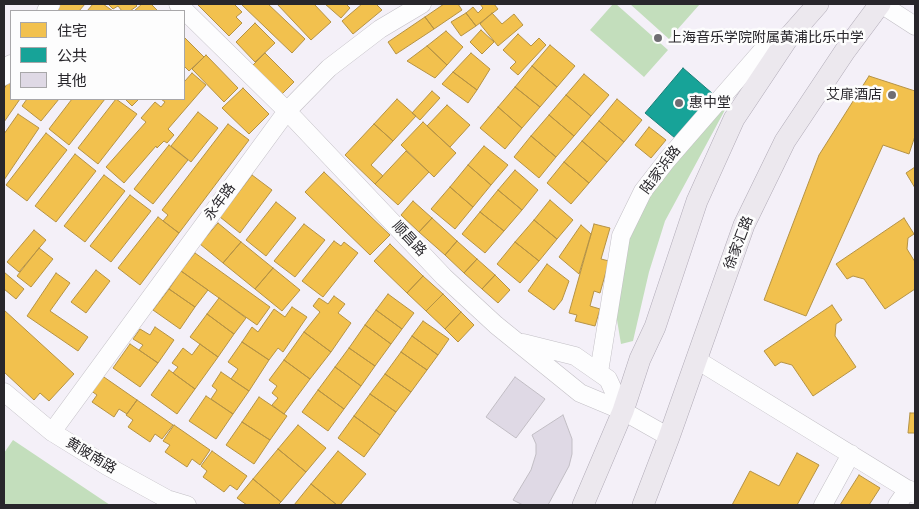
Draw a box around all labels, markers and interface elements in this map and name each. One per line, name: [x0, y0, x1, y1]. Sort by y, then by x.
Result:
legend: [10, 10, 185, 100]
text: 住宅: [57, 22, 87, 40]
place label: 上海音乐学院附属黄浦比乐中学: [668, 30, 864, 46]
marker: 上海音乐学院附属黄浦比乐中学: [652, 32, 664, 44]
text: 公共: [57, 47, 87, 65]
text: 其他: [57, 72, 87, 90]
place label: 艾扉酒店: [826, 87, 882, 103]
marker: 艾扉酒店: [886, 89, 898, 101]
place label: 惠中堂: [689, 95, 731, 111]
marker: 惠中堂: [673, 97, 685, 109]
street label: 陆家浜路: [637, 143, 685, 197]
street label: 永年路: [201, 180, 239, 224]
street label: 徐家汇路: [721, 214, 757, 272]
street label: 顺昌路: [389, 218, 429, 260]
street label: 黄陂南路: [63, 434, 119, 478]

